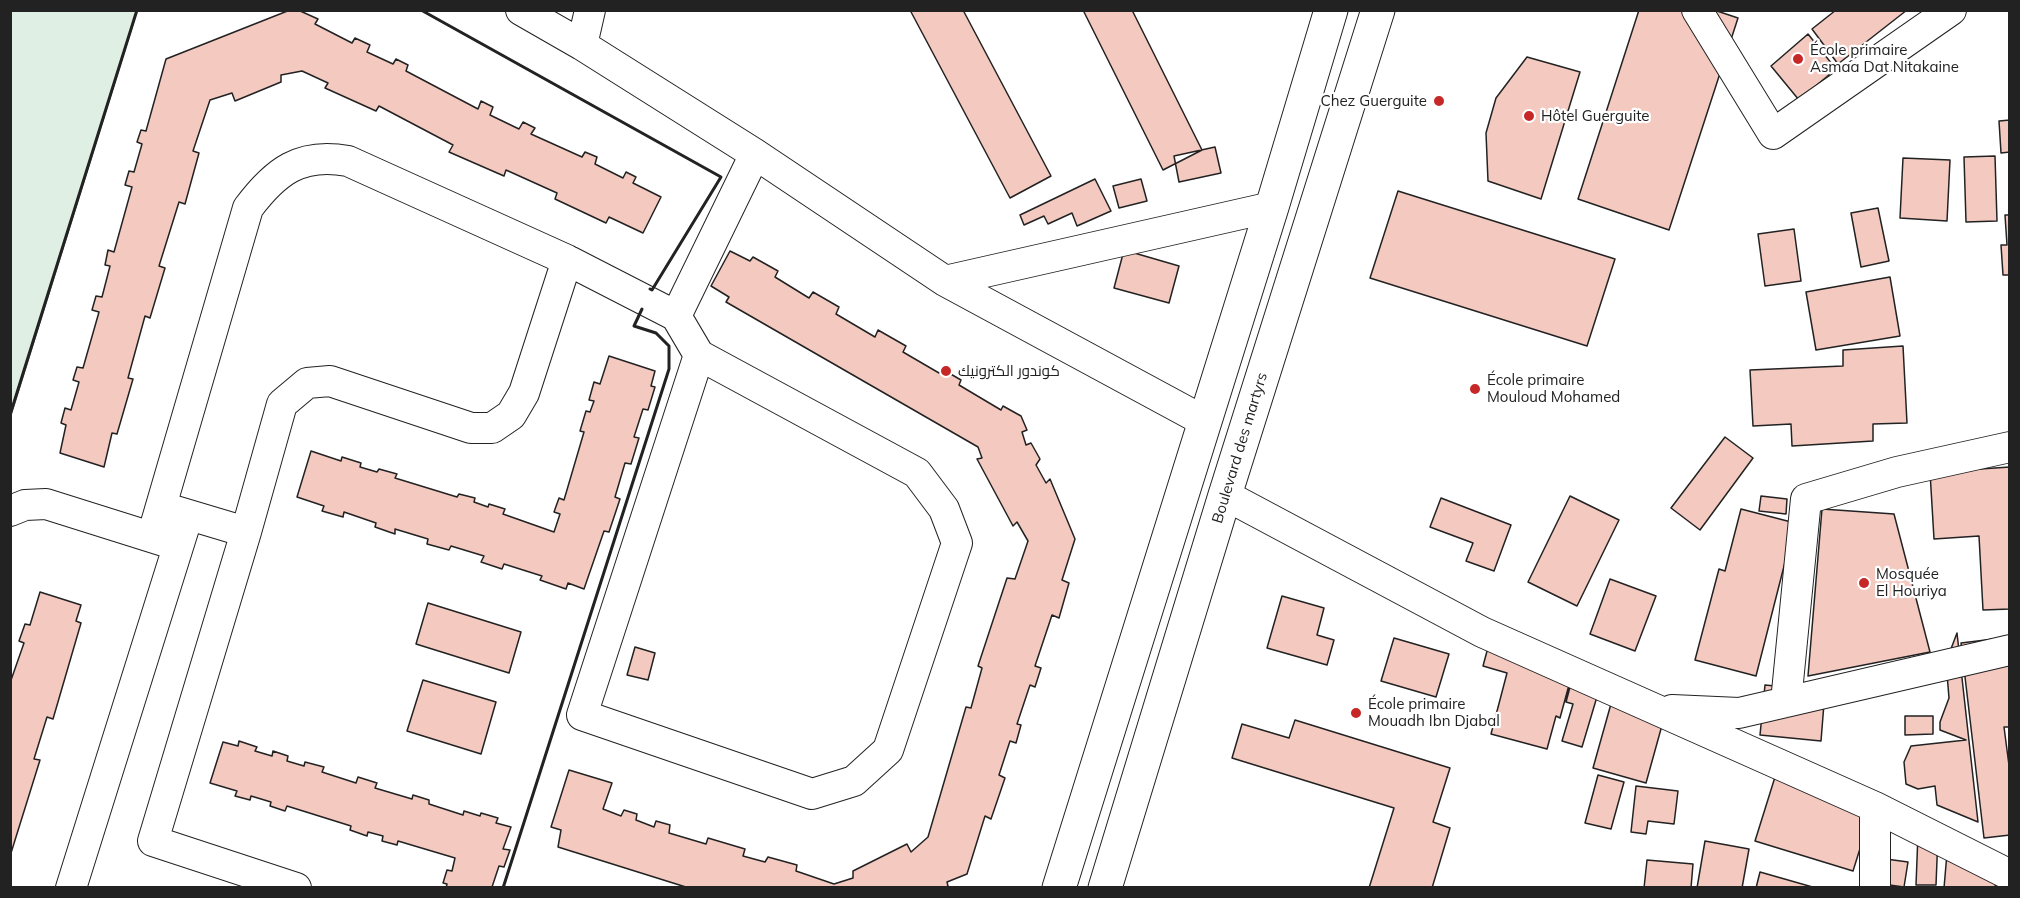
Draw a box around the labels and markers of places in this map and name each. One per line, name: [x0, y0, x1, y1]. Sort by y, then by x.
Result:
place label: École primaire Asmaa Dat Nitakaine: [1810, 41, 1959, 76]
marker: École primaire Asmaa Dat Nitakaine: [1791, 52, 1805, 66]
place label: Chez Guerguite: [1320, 92, 1427, 110]
marker: Chez Guerguite: [1432, 94, 1446, 108]
place label: Hôtel Guerguite: [1541, 107, 1650, 125]
marker: Hôtel Guerguite: [1522, 109, 1536, 123]
place label: كوندور الكترونيك: [958, 362, 1060, 380]
marker: كوندور الكترونيك: [939, 364, 953, 378]
place label: École primaire Mouloud Mohamed: [1487, 371, 1620, 406]
marker: École primaire Mouloud Mohamed: [1468, 382, 1482, 396]
place label: Mosquée El Houriya: [1876, 565, 1947, 600]
marker: Mosquée El Houriya: [1857, 576, 1871, 590]
place label: École primaire Mouadh Ibn Djabal: [1368, 695, 1500, 730]
marker: École primaire Mouadh Ibn Djabal: [1349, 706, 1363, 720]

